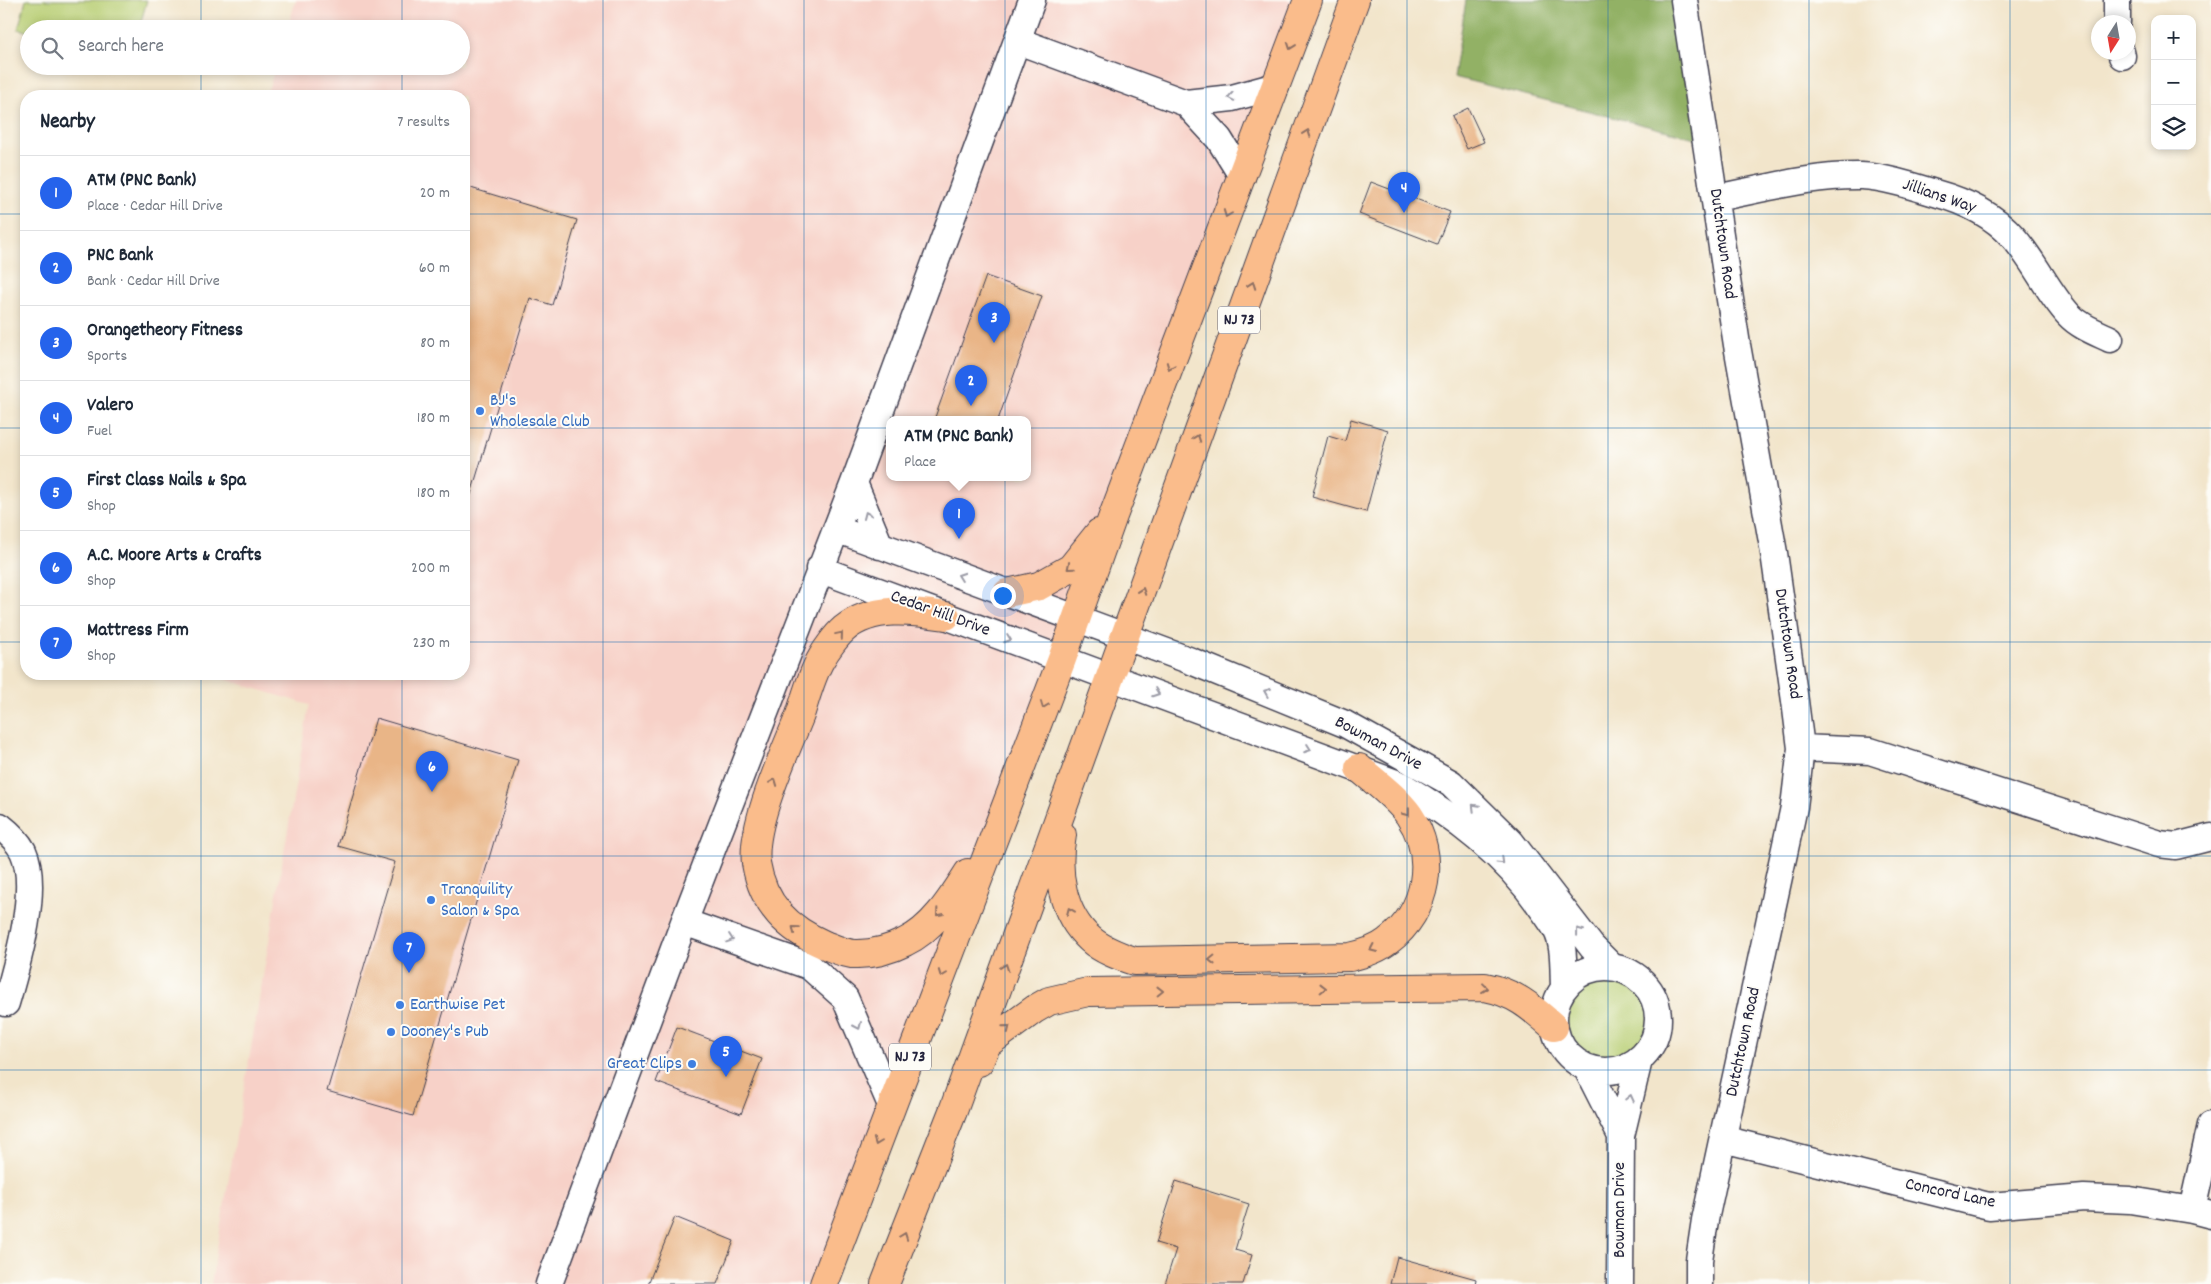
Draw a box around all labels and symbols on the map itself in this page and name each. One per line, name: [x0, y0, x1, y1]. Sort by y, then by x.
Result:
north arrow: [2091, 15, 2136, 60]
one-way arrow: [1287, 41, 1297, 50]
one-way arrow: [1227, 92, 1236, 102]
one-way arrow: [1301, 129, 1311, 137]
pin: 4: [1388, 172, 1420, 213]
street label: Jillians Way: [1899, 173, 1980, 221]
street label: Dutchtown Road: [1702, 187, 1742, 301]
one-way arrow: [1223, 209, 1233, 218]
one-way arrow: [1246, 282, 1256, 290]
pin: 3: [978, 302, 1010, 343]
road number: NJ 73: [1218, 306, 1260, 334]
one-way arrow: [1166, 361, 1176, 370]
pin: 2: [955, 365, 987, 406]
place label: BJ's Wholesale Club: [490, 389, 590, 435]
marker: BJ's Wholesale Club: [474, 405, 486, 417]
one-way arrow: [1191, 435, 1201, 443]
pin: 1: [943, 498, 975, 539]
one-way arrow: [863, 511, 873, 519]
one-way arrow: [1066, 561, 1075, 570]
one-way arrow: [957, 572, 966, 582]
your location: [990, 583, 1016, 609]
street label: Cedar Hill Drive: [887, 584, 993, 644]
street label: Dutchtown Road: [1767, 587, 1807, 701]
one-way arrow: [1136, 588, 1146, 596]
one-way arrow: [835, 631, 844, 640]
one-way arrow: [1003, 633, 1012, 643]
one-way arrow: [1151, 687, 1159, 697]
one-way arrow: [1263, 688, 1272, 699]
one-way arrow: [1040, 700, 1050, 708]
street label: Bowman Drive: [1330, 710, 1426, 778]
one-way arrow: [1303, 743, 1312, 754]
pin: 6: [416, 751, 448, 792]
one-way arrow: [768, 778, 779, 787]
one-way arrow: [1472, 803, 1481, 812]
one-way arrow: [1401, 807, 1409, 816]
one-way arrow: [1495, 855, 1504, 864]
place label: Tranquility Salon & Spa: [441, 878, 519, 924]
marker: Tranquility Salon & Spa: [425, 894, 437, 906]
one-way arrow: [1065, 907, 1076, 916]
one-way arrow: [936, 908, 945, 917]
one-way arrow: [792, 926, 801, 934]
one-way arrow: [1576, 927, 1585, 937]
pin: 7: [393, 932, 425, 973]
one-way arrow: [725, 933, 733, 943]
one-way arrow: [1369, 943, 1378, 954]
one-way arrow: [1208, 955, 1216, 965]
one-way arrow: [999, 963, 1009, 971]
one-way arrow: [937, 969, 948, 978]
one-way arrow: [1481, 982, 1489, 993]
one-way arrow: [1319, 983, 1327, 994]
street label: Dutchtown Road: [1720, 985, 1768, 1099]
one-way arrow: [1156, 986, 1164, 996]
place label: Earthwise Pet: [410, 993, 506, 1018]
marker: Earthwise Pet: [394, 999, 406, 1011]
place label: Dooney's Pub: [401, 1020, 489, 1045]
one-way arrow: [852, 1021, 862, 1030]
marker: Dooney's Pub: [385, 1026, 397, 1038]
one-way arrow: [1001, 1026, 1010, 1034]
pin: 5: [710, 1036, 742, 1077]
road number: NJ 73: [889, 1044, 931, 1070]
place label: Great Clips: [607, 1052, 682, 1077]
marker: Great Clips: [686, 1058, 698, 1070]
one-way arrow: [1624, 1093, 1635, 1102]
one-way arrow: [873, 1137, 884, 1146]
street label: Bowman Drive: [1608, 1162, 1633, 1258]
street label: Concord Lane: [1903, 1172, 1998, 1216]
one-way arrow: [897, 1232, 908, 1241]

